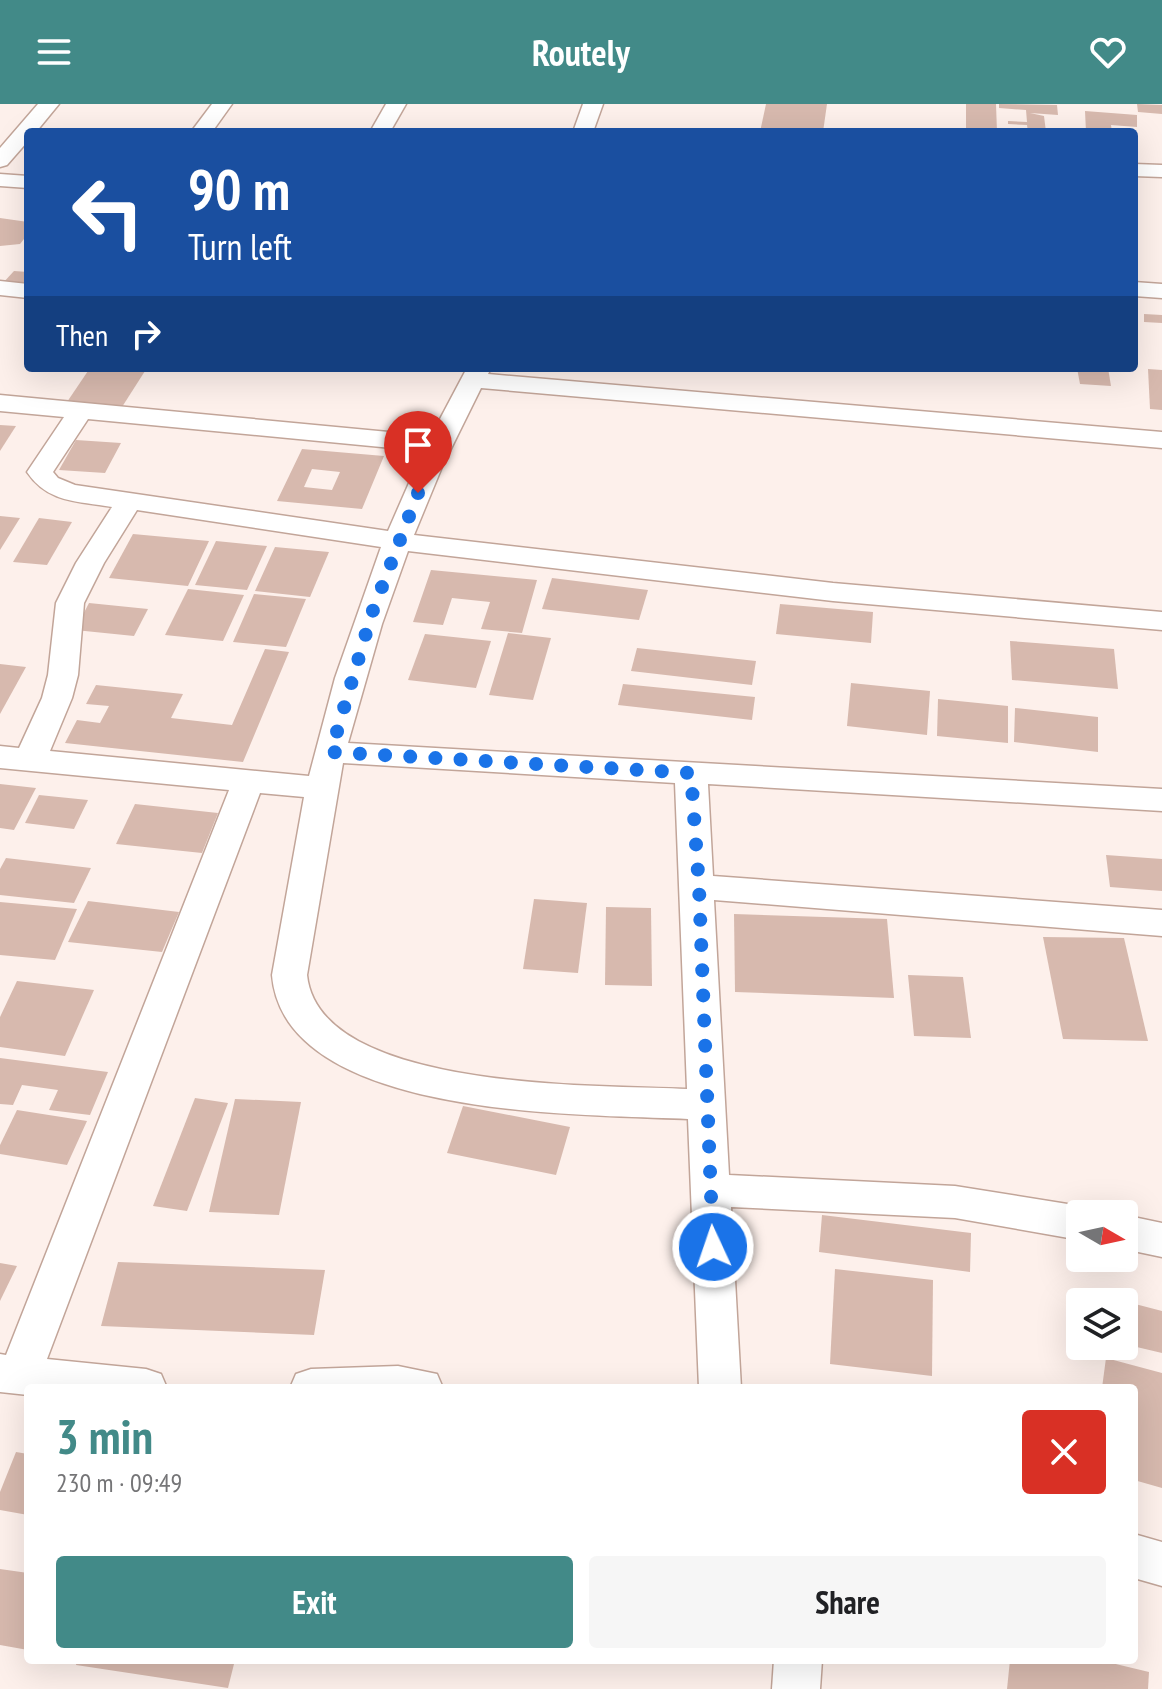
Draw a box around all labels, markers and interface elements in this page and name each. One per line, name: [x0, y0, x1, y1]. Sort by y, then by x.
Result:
text: Routely: [532, 29, 630, 76]
icon: menu: [32, 30, 76, 74]
icon: heart: [1086, 30, 1130, 74]
text: 90 m: [188, 153, 290, 225]
icon: left: [56, 160, 160, 264]
text: Turn left: [188, 223, 292, 270]
icon: right: [124, 312, 168, 356]
text: Then: [56, 315, 108, 354]
pin: [384, 411, 452, 493]
icon: arrive: [396, 423, 440, 467]
north arrow: [1066, 1200, 1138, 1272]
map controls: [1066, 1200, 1138, 1360]
position arrow: [671, 1205, 755, 1289]
button: layers: [1066, 1288, 1138, 1360]
text: 3 min: [56, 1405, 153, 1467]
button: close: [1022, 1410, 1106, 1494]
text: 230 m · 09:49: [56, 1466, 182, 1499]
button: Exit: [56, 1556, 573, 1648]
button: Share: [589, 1556, 1106, 1648]

